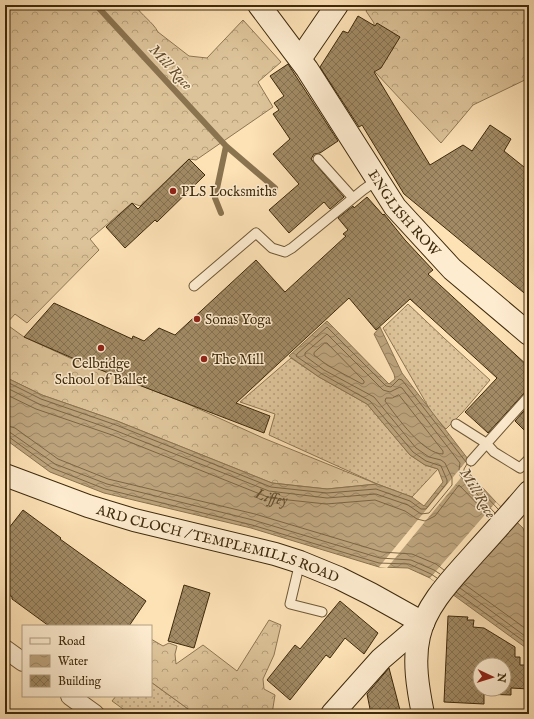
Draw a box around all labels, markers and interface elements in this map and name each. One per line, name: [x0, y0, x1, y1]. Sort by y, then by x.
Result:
water label: Mill Race: [145, 41, 197, 94]
street label: ENGLISH ROW: [364, 167, 444, 261]
place label: PLS Locksmiths: [181, 183, 277, 201]
marker: PLS Locksmiths: [168, 186, 178, 196]
place label: Sonas Yoga: [205, 311, 272, 329]
marker: Sonas Yoga: [192, 314, 202, 324]
marker: Celbridge School of Ballet: [96, 343, 106, 353]
place label: The Mill: [212, 351, 264, 369]
marker: The Mill: [199, 354, 209, 364]
place label: Celbridge School of Ballet: [55, 355, 147, 389]
water label: Mill Race: [455, 465, 500, 522]
water label: Liffey: [251, 484, 289, 510]
street label: ARD CLOCH / TEMPLEMILLS ROAD: [93, 501, 342, 587]
legend: [22, 625, 152, 697]
text: Road: [58, 634, 86, 649]
text: Water: [58, 654, 89, 669]
north arrow: [472, 657, 512, 697]
text: N: [494, 671, 508, 683]
text: Building: [58, 674, 102, 689]

